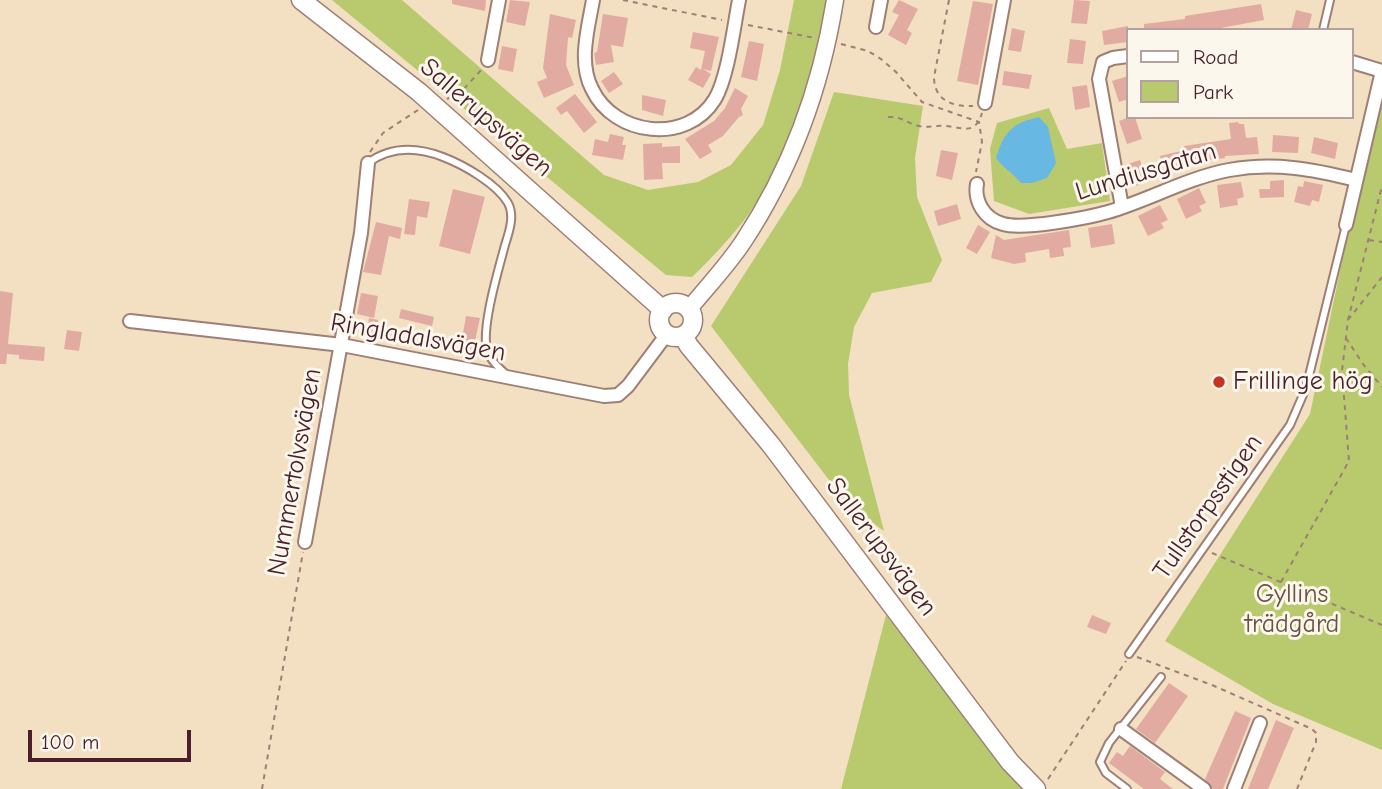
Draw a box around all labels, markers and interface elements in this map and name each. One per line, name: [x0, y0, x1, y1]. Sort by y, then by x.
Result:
legend: [1126, 28, 1354, 119]
text: Road: [1193, 45, 1238, 69]
street label: Sallerupsvägen: [413, 52, 559, 184]
text: Park: [1193, 80, 1233, 104]
street label: Lundiusgatan: [1072, 136, 1220, 208]
street label: Ringladalsvägen: [328, 307, 508, 369]
street label: Nummertolvsvägen: [261, 366, 329, 578]
place label: Frillinge hög: [1233, 366, 1373, 398]
marker: Frillinge hög: [1211, 374, 1227, 390]
street label: Tullstorpsstigen: [1147, 429, 1269, 585]
street label: Sallerupsvägen: [819, 472, 943, 622]
park label: Gyllins trädgård: [1245, 579, 1339, 640]
scale bar: [32, 716, 194, 760]
text: 100 m: [41, 730, 99, 754]

